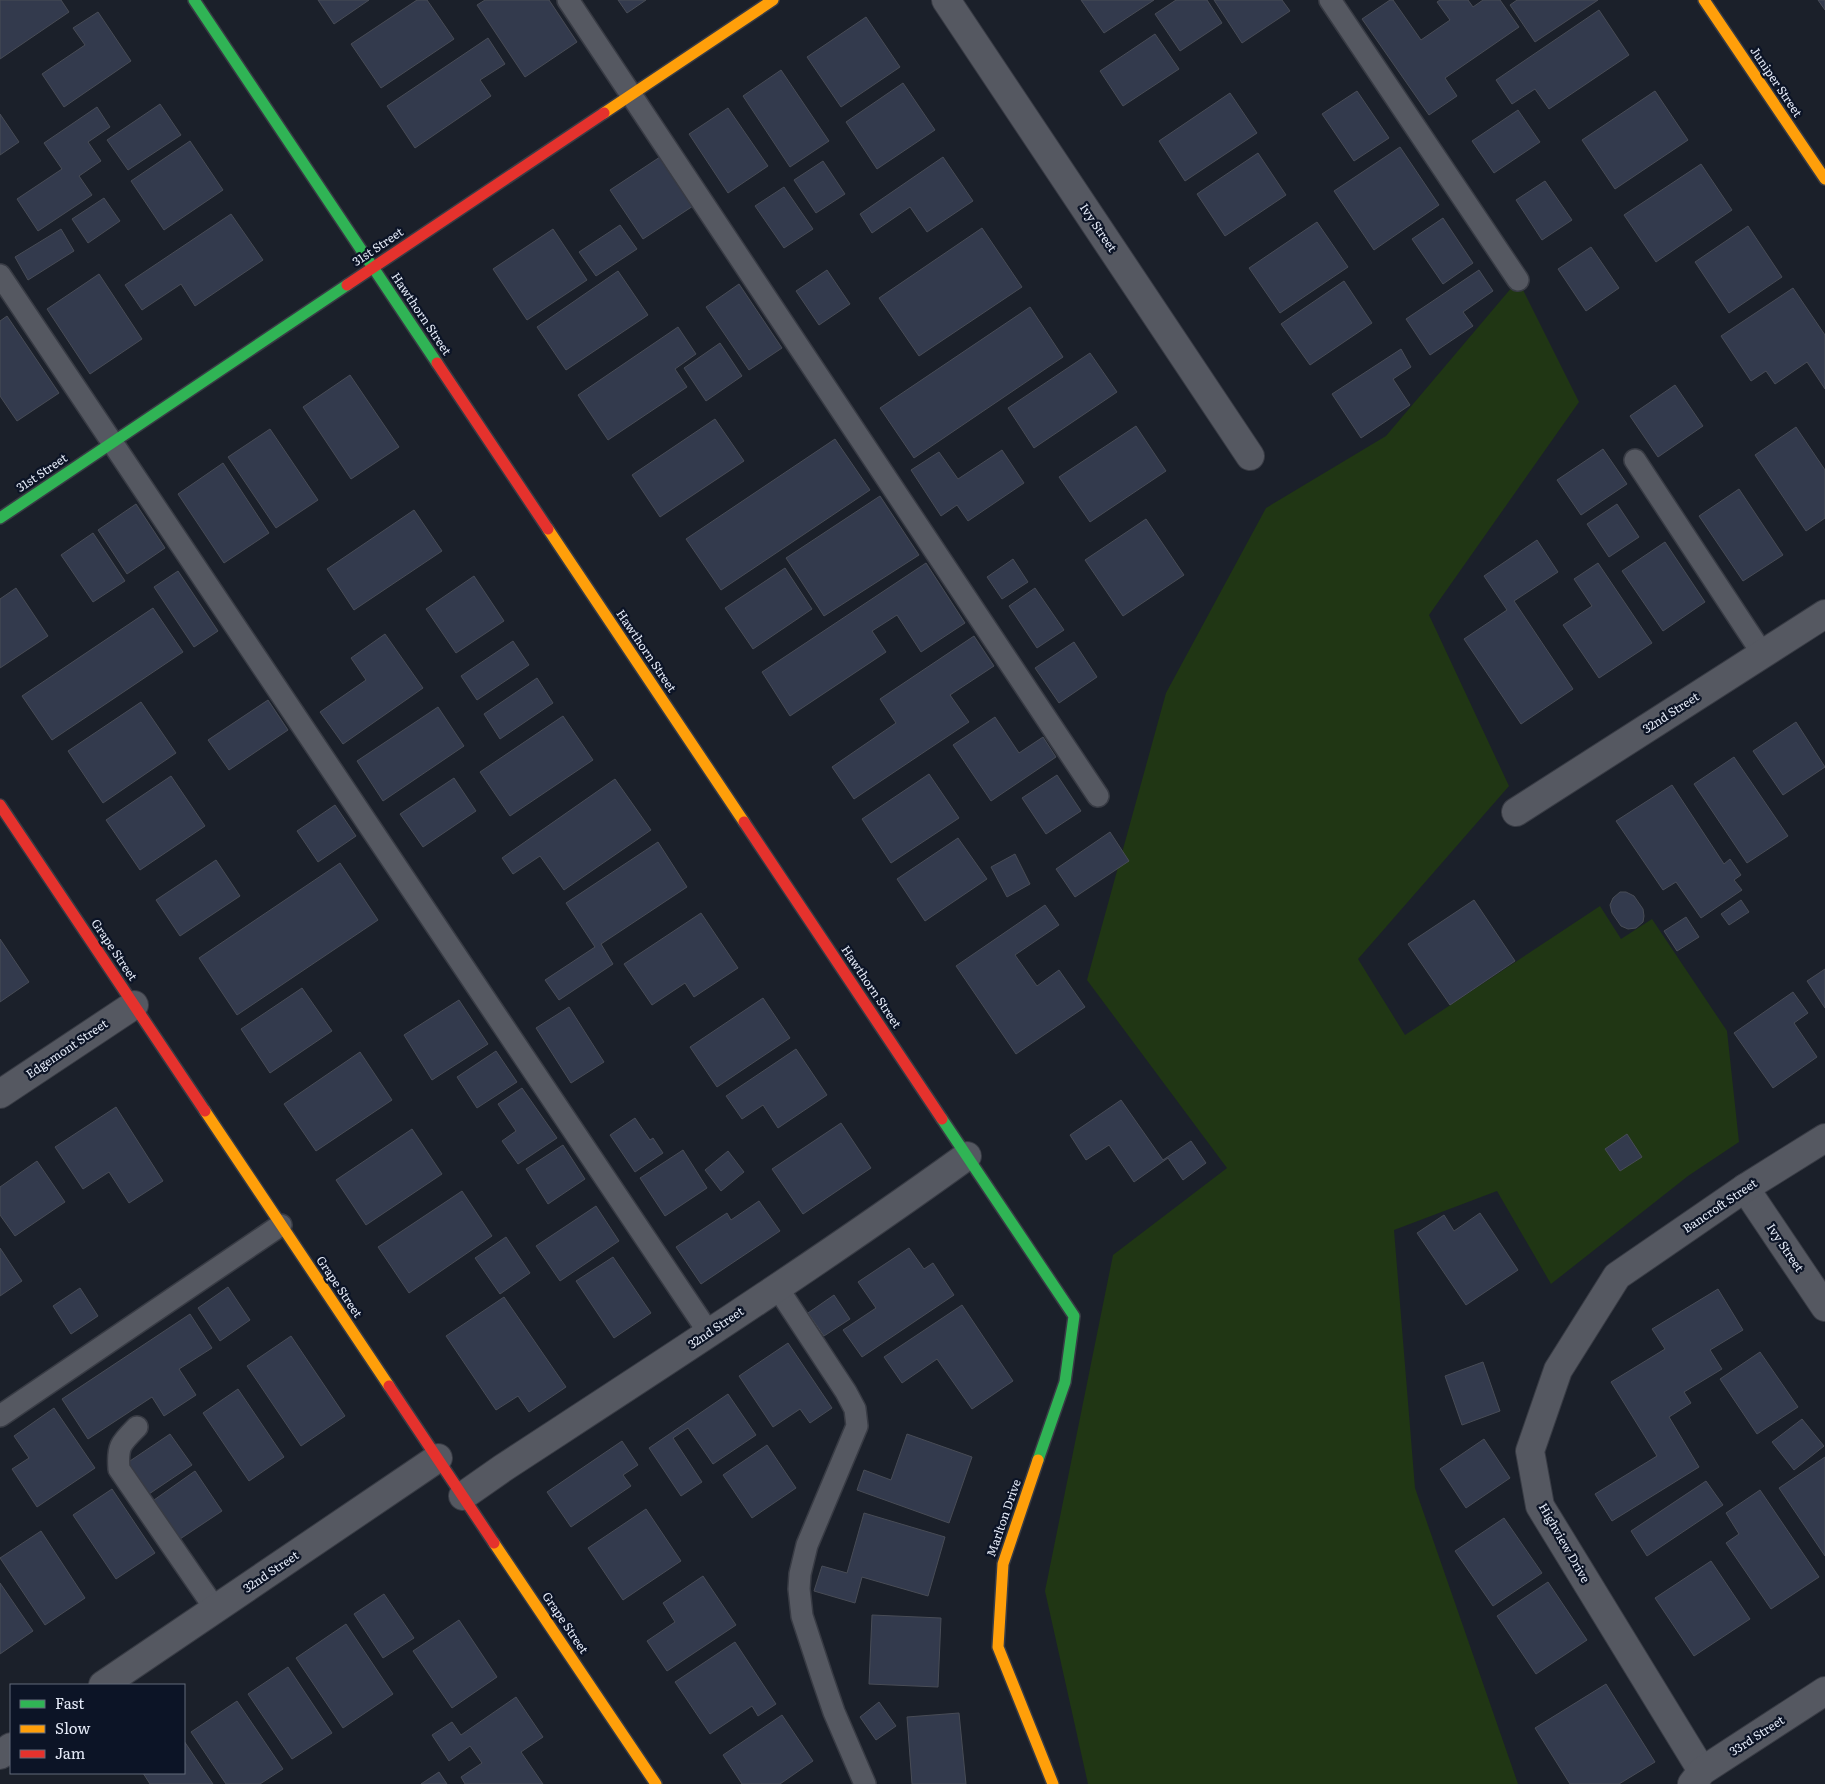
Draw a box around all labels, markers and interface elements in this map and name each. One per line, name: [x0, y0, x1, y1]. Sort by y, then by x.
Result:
street label: Juniper Street: [1746, 43, 1807, 121]
street label: Ivy Street: [1076, 200, 1122, 255]
street label: 31st Street: [348, 222, 407, 270]
street label: Hawthorn Street: [387, 268, 456, 359]
street label: 31st Street: [12, 448, 71, 496]
street label: Hawthorn Street: [612, 605, 681, 696]
street label: 32nd Street: [1639, 687, 1702, 737]
street label: Grape Street: [87, 915, 142, 984]
street label: Hawthorn Street: [837, 941, 906, 1032]
street label: Edgemont Street: [22, 1014, 111, 1082]
street label: Bancroft Street: [1679, 1173, 1760, 1237]
street label: Ivy Street: [1763, 1220, 1809, 1275]
street label: Grape Street: [312, 1252, 367, 1321]
street label: 32nd Street: [684, 1302, 747, 1353]
street label: Marlton Drive: [981, 1476, 1025, 1559]
street label: Highview Drive: [1535, 1499, 1595, 1586]
street label: 32nd Street: [239, 1546, 302, 1597]
street label: Grape Street: [538, 1588, 593, 1657]
legend: [10, 1684, 185, 1774]
text: Fast: [55, 1691, 84, 1714]
street label: 33rd Street: [1725, 1711, 1788, 1760]
text: Slow: [55, 1716, 90, 1739]
text: Jam: [55, 1741, 86, 1764]

